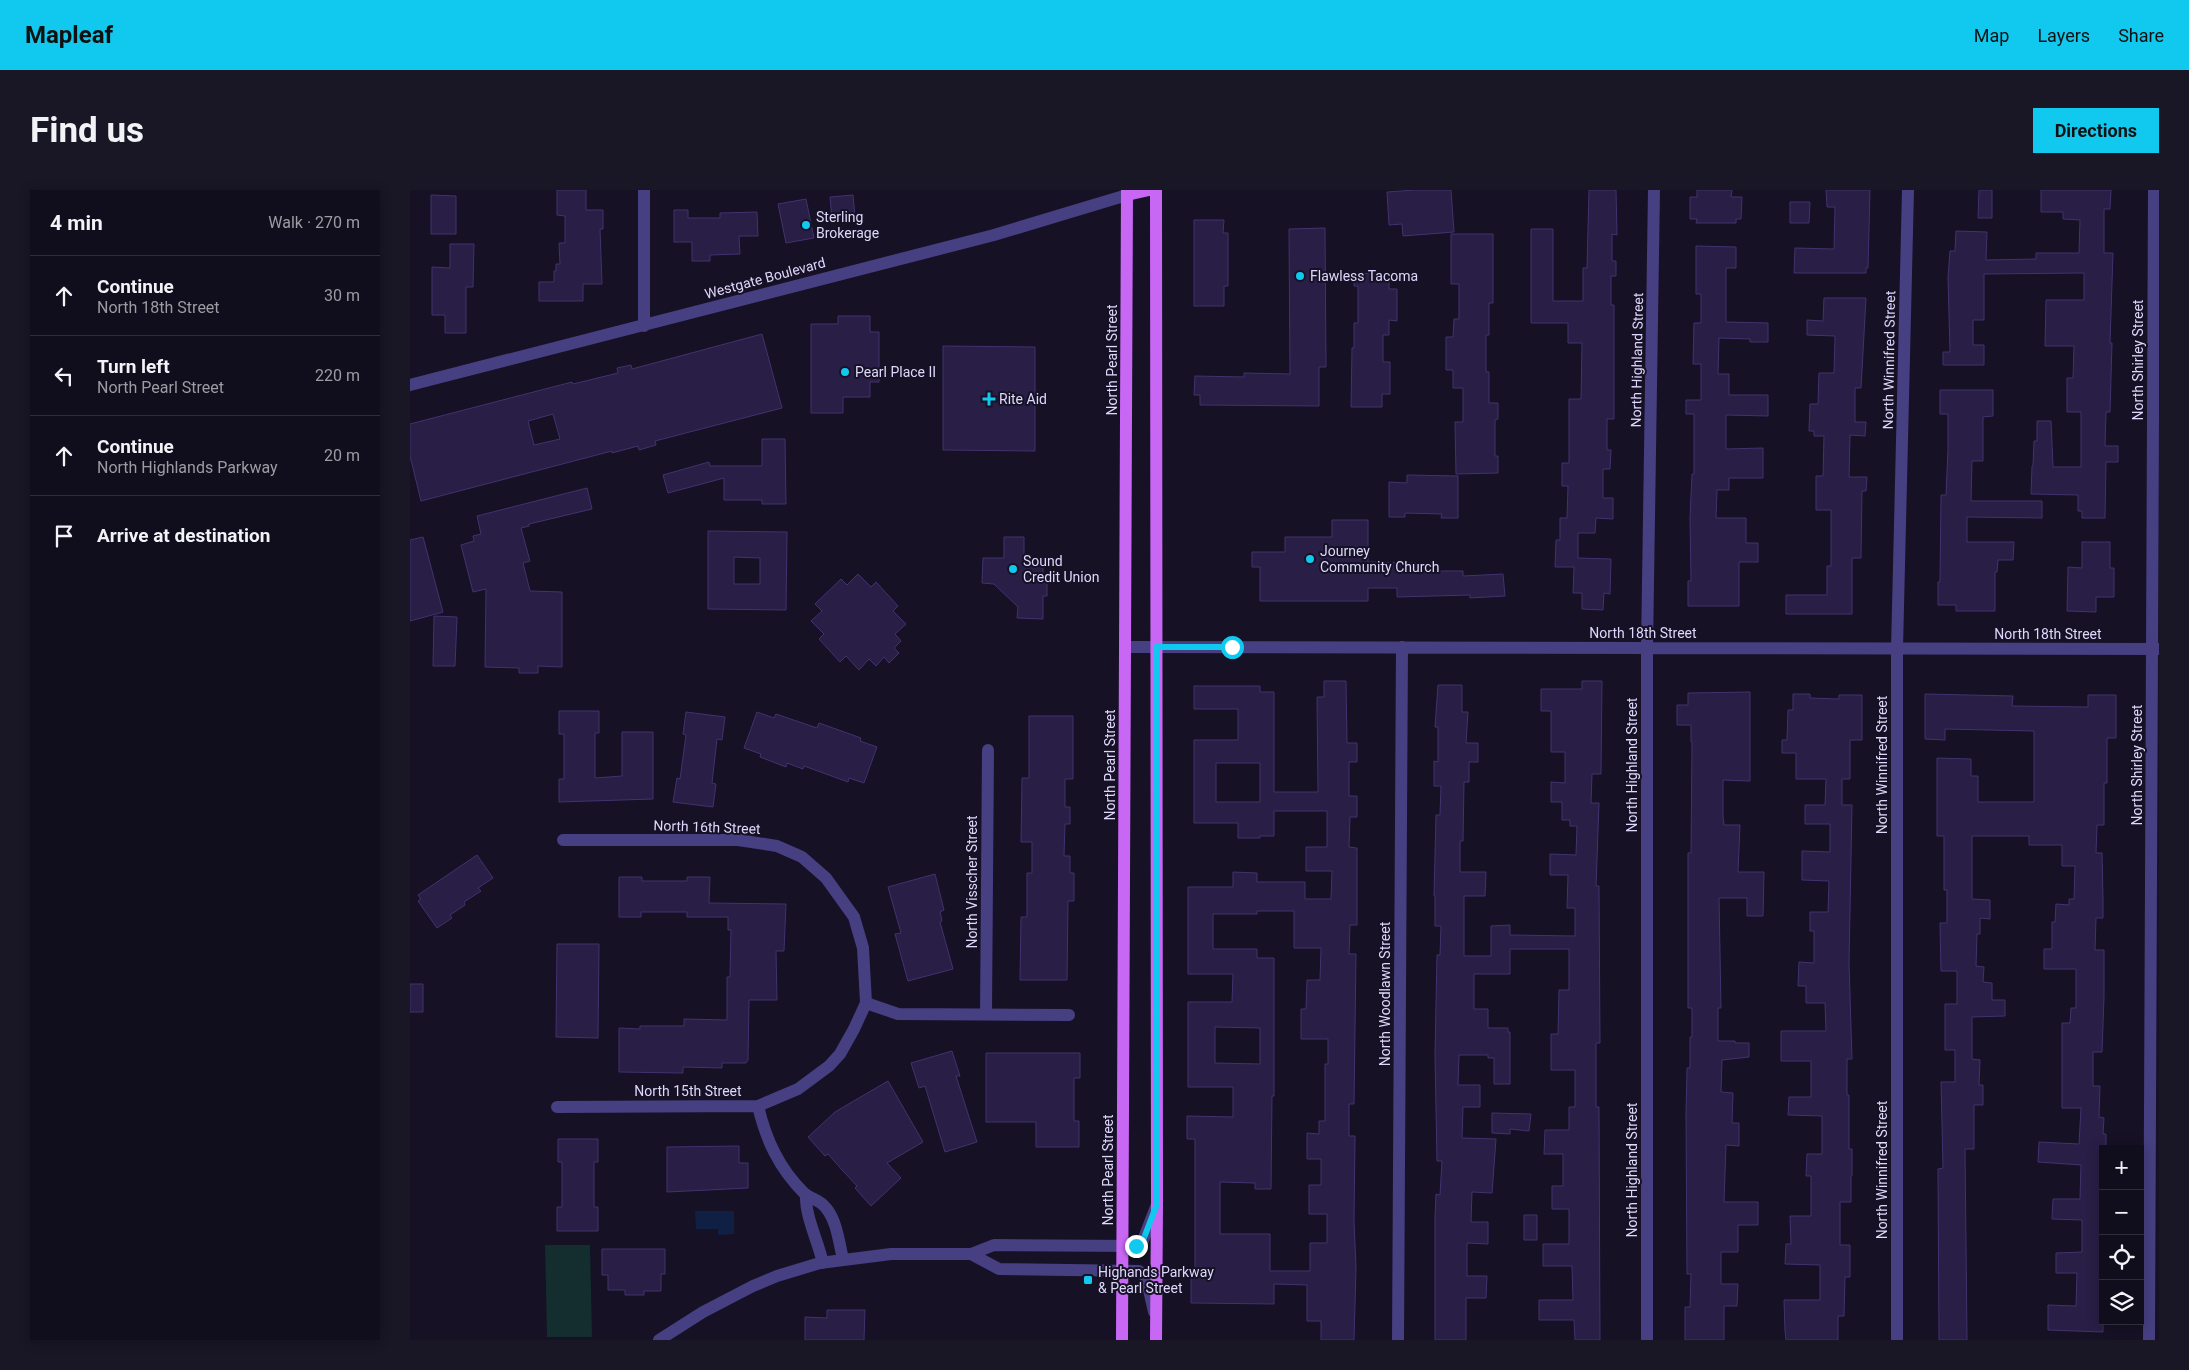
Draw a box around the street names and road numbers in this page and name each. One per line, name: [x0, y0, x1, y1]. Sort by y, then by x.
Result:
street label: Westgate Boulevard: [703, 254, 827, 302]
street label: North Winnifred Street: [1880, 290, 1898, 429]
street label: North Highland Street: [1628, 292, 1646, 428]
street label: North Shirley Street: [2130, 299, 2146, 420]
street label: North Pearl Street: [1104, 304, 1120, 416]
street label: North 18th Street: [1589, 625, 1697, 641]
street label: North 18th Street: [1994, 626, 2102, 642]
street label: North Winnifred Street: [1874, 695, 1890, 834]
street label: North Highland Street: [1624, 697, 1640, 832]
street label: North Shirley Street: [2129, 704, 2145, 825]
street label: North Pearl Street: [1102, 709, 1118, 821]
street label: North Visscher Street: [964, 815, 980, 949]
street label: North 16th Street: [653, 817, 761, 837]
street label: North Woodlawn Street: [1377, 921, 1393, 1066]
street label: North 15th Street: [634, 1083, 742, 1099]
street label: North Winnifred Street: [1874, 1100, 1890, 1239]
street label: North Highland Street: [1624, 1102, 1640, 1237]
street label: North Pearl Street: [1100, 1114, 1116, 1226]

